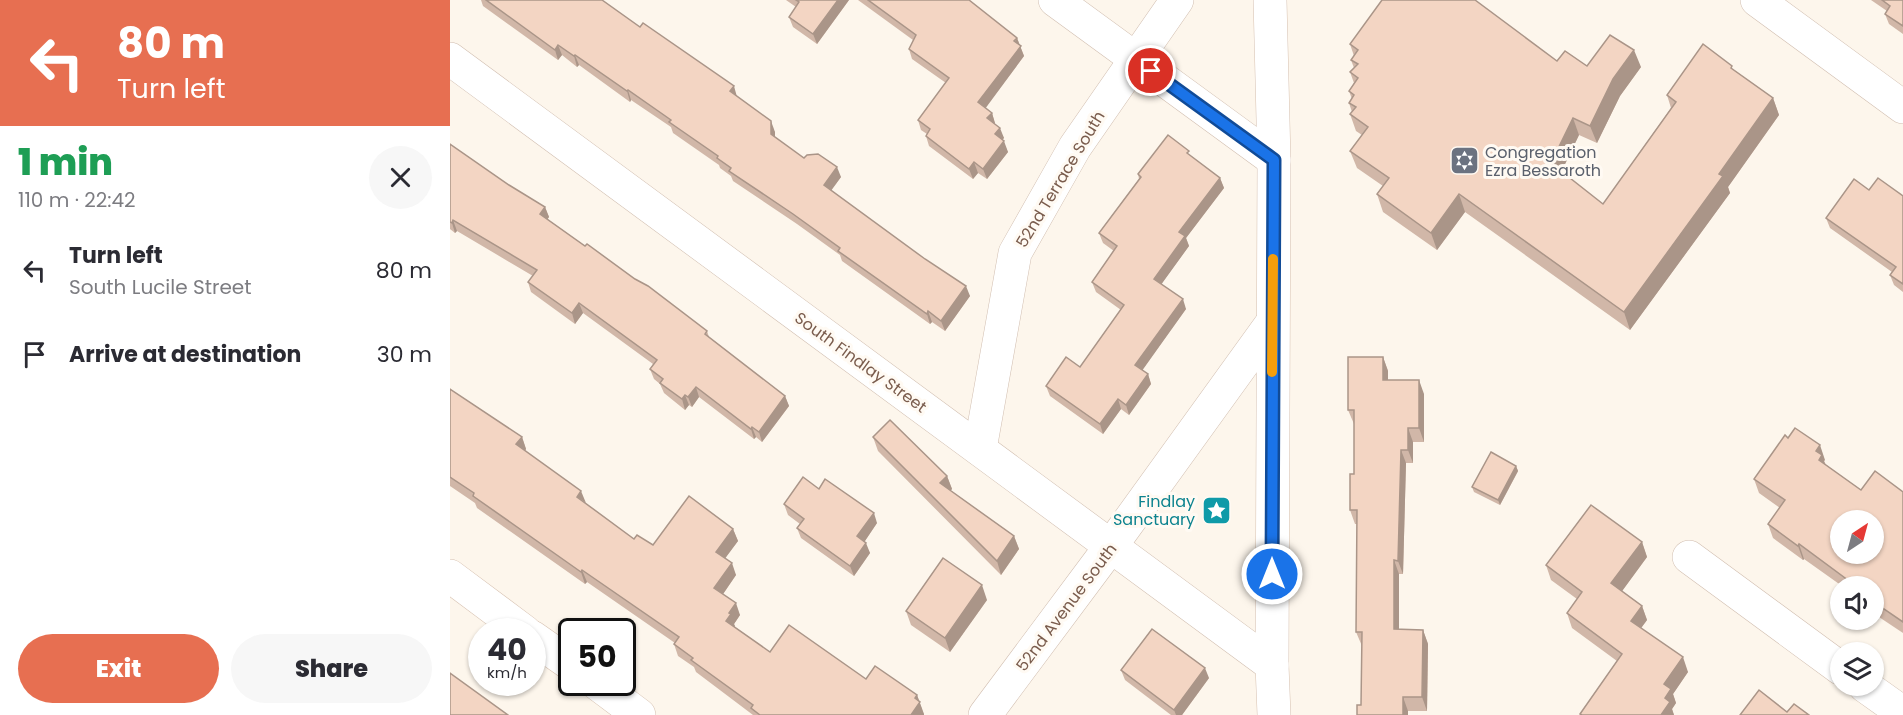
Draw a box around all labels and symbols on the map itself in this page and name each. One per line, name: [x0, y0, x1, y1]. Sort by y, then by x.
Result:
pin: [1125, 45, 1176, 96]
street label: 52nd Terrace South: [1010, 107, 1110, 252]
place label: Congregation Ezra Bessaroth: [1485, 141, 1601, 182]
synagogue icon: Congregation Ezra Bessaroth: [1448, 145, 1480, 177]
street label: South Findlay Street: [790, 307, 932, 418]
place label: Findlay Sanctuary: [1113, 490, 1195, 531]
place icon: Findlay Sanctuary: [1200, 494, 1232, 526]
north arrow: [1830, 510, 1884, 564]
street label: 52nd Avenue South: [1011, 539, 1122, 676]
position arrow: [1240, 542, 1304, 606]
speed limit sign: 50: [558, 618, 636, 696]

